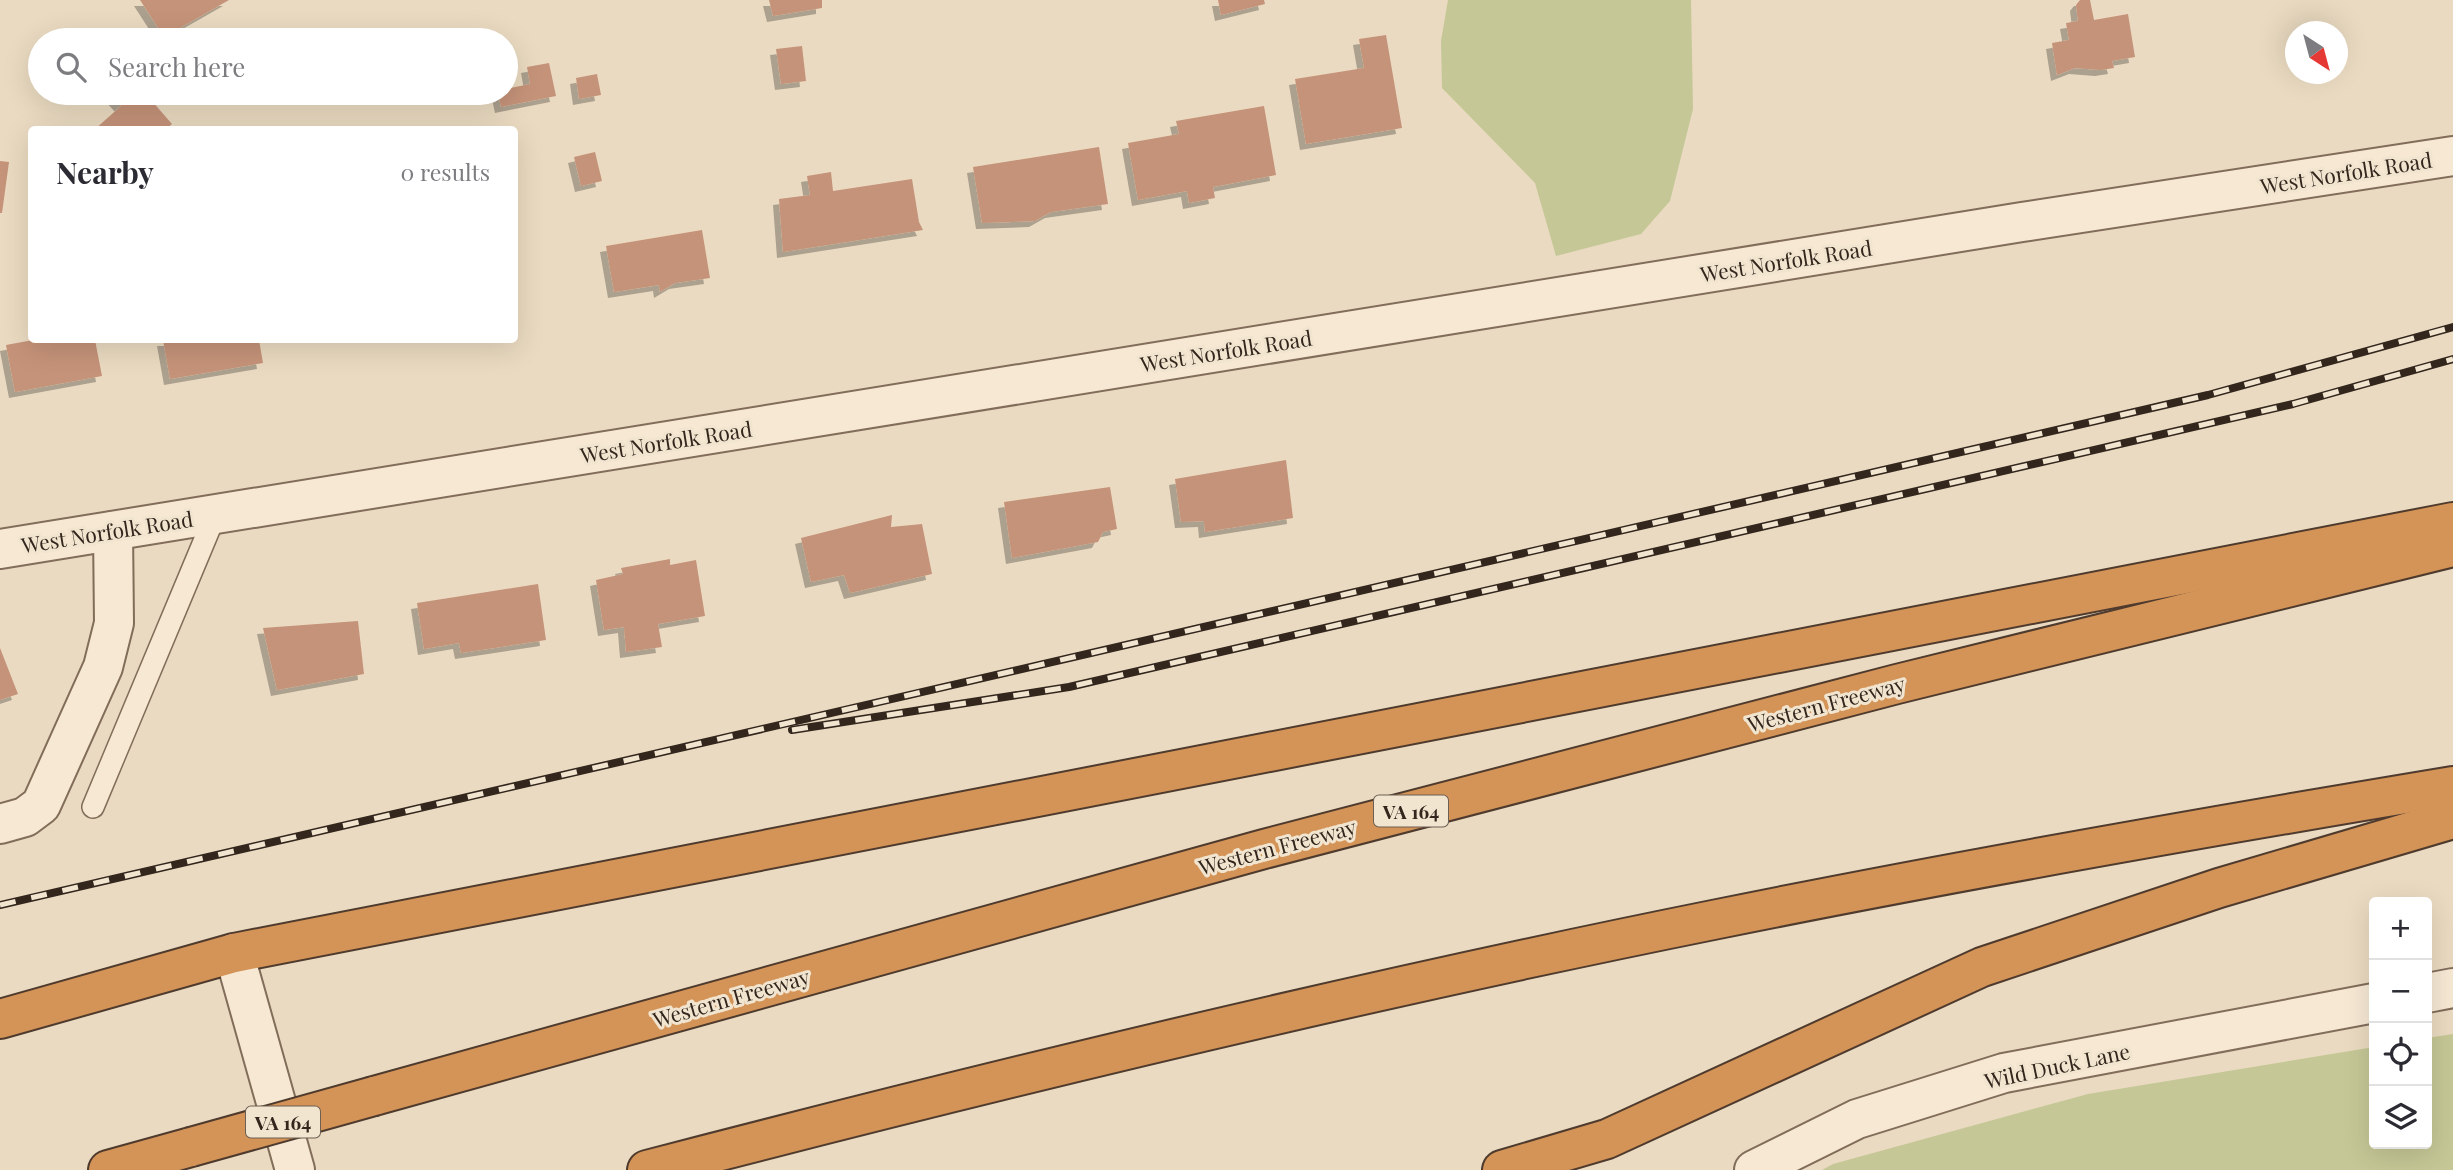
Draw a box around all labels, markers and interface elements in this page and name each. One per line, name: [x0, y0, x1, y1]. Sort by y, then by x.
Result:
north arrow: [2285, 21, 2348, 84]
search box: [28, 28, 518, 105]
icon: search: [52, 48, 90, 86]
text: Search here: [108, 49, 245, 84]
street label: West Norfolk Road: [2257, 145, 2434, 200]
text: Nearby: [56, 152, 154, 192]
text: 0 results: [400, 156, 490, 187]
street label: West Norfolk Road: [1697, 233, 1874, 288]
street label: West Norfolk Road: [1137, 323, 1314, 378]
street label: West Norfolk Road: [577, 414, 754, 469]
street label: West Norfolk Road: [18, 504, 195, 559]
street label: Western Freeway: [1743, 668, 1908, 738]
road number: VA 164: [1374, 796, 1448, 826]
street label: Western Freeway: [1194, 811, 1359, 881]
map controls: [2369, 897, 2432, 1149]
button: +: [2369, 897, 2432, 960]
button: −: [2369, 960, 2432, 1023]
street label: Western Freeway: [648, 961, 813, 1033]
button: locate: [2369, 1023, 2432, 1086]
street label: Wild Duck Lane: [1981, 1036, 2132, 1094]
button: layers: [2369, 1086, 2432, 1149]
road number: VA 164: [246, 1106, 320, 1138]

